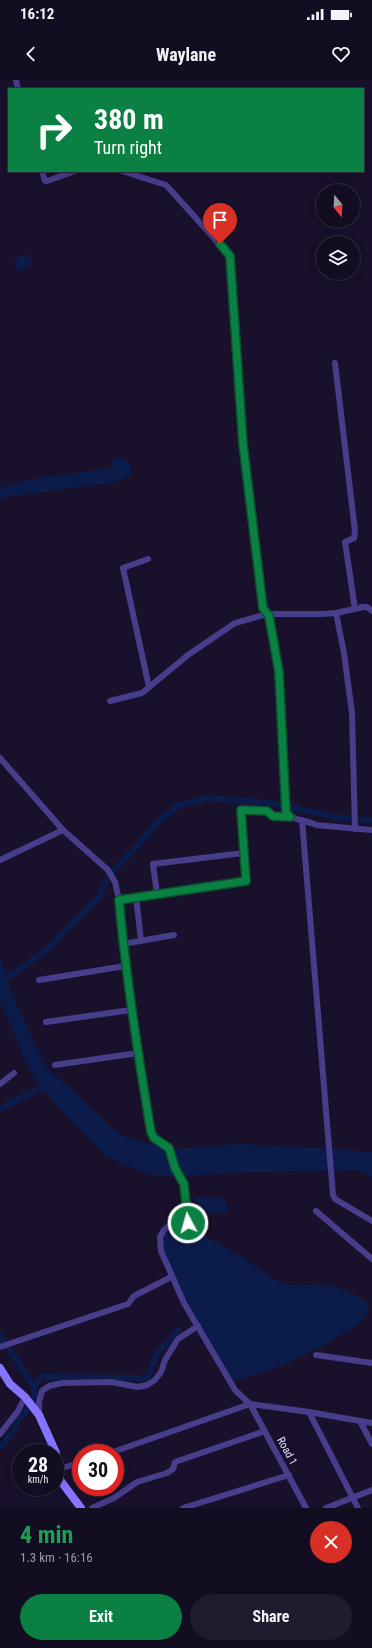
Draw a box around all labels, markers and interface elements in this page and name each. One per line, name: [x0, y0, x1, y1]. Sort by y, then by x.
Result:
text: 16:12: [20, 5, 54, 23]
icon: back: [20, 43, 42, 65]
icon: heart: [330, 43, 352, 65]
text: Waylane: [156, 44, 216, 65]
text: 380 m: [94, 103, 164, 136]
icon: right: [28, 104, 80, 156]
text: Turn right: [94, 137, 162, 158]
north arrow: [316, 184, 360, 228]
map controls: [316, 184, 360, 280]
pin: [203, 203, 237, 244]
icon: arrive: [209, 209, 231, 231]
button: layers: [316, 236, 360, 280]
position arrow: [167, 1202, 209, 1244]
street label: Road 1: [274, 1435, 300, 1467]
speed limit sign: 30: [72, 1444, 124, 1496]
text: 28: [28, 1453, 48, 1477]
text: km/h: [28, 1474, 48, 1485]
text: 4 min: [20, 1521, 73, 1549]
button: close: [310, 1521, 352, 1563]
text: 1.3 km · 16:16: [20, 1550, 93, 1565]
button: Exit: [20, 1594, 182, 1640]
button: Share: [190, 1594, 352, 1640]

